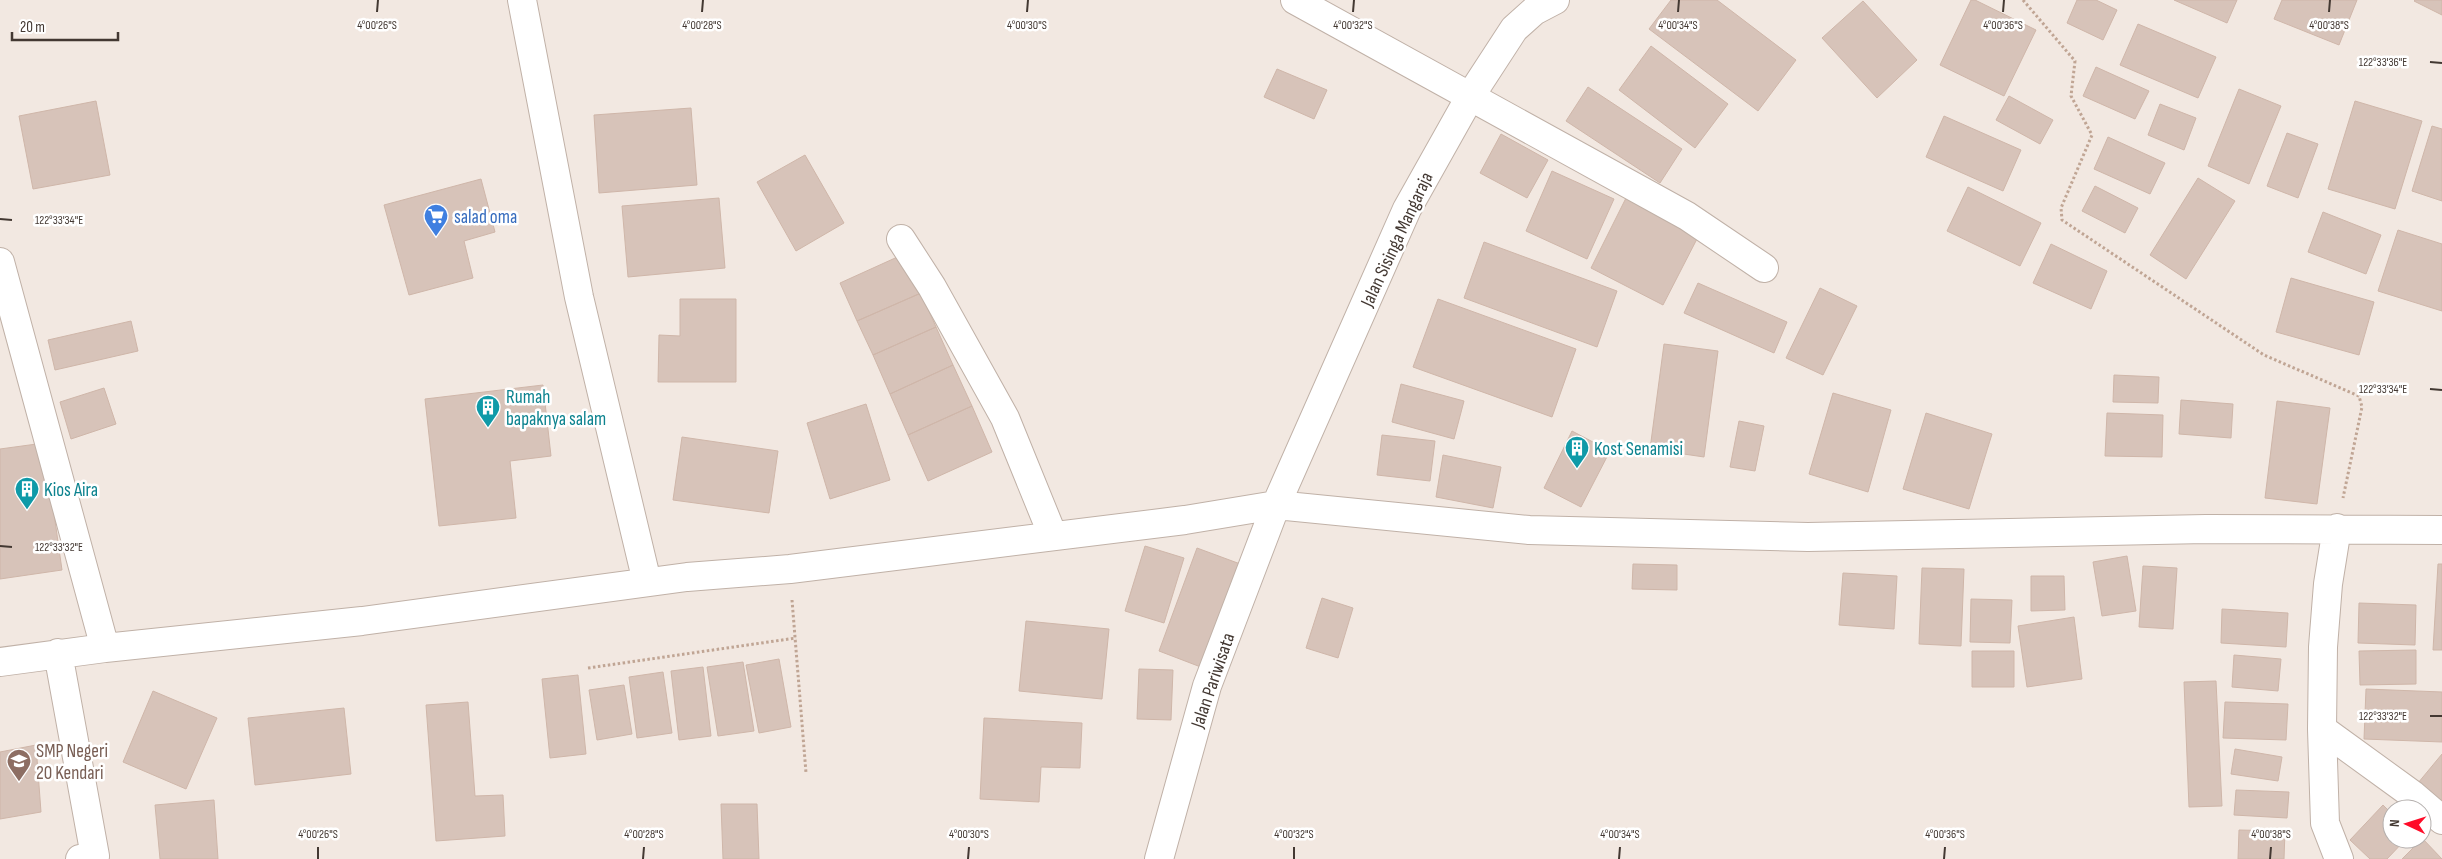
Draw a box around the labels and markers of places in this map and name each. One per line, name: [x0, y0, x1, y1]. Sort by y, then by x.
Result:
supermarket icon: salad oma: [423, 203, 449, 237]
place label: salad oma: [454, 206, 517, 229]
place label: Rumah bapaknya salam: [506, 386, 606, 431]
building icon: Rumah bapaknya salam: [475, 394, 501, 428]
building icon: Kost Senamisi: [1564, 435, 1590, 469]
place label: Kost Senamisi: [1594, 438, 1683, 461]
building icon: Kios Aira: [14, 476, 40, 510]
place label: Kios Aira: [44, 479, 98, 502]
place label: SMP Negeri 20 Kendari: [36, 740, 108, 785]
school or university icon: SMP Negeri 20 Kendari: [6, 748, 32, 782]

